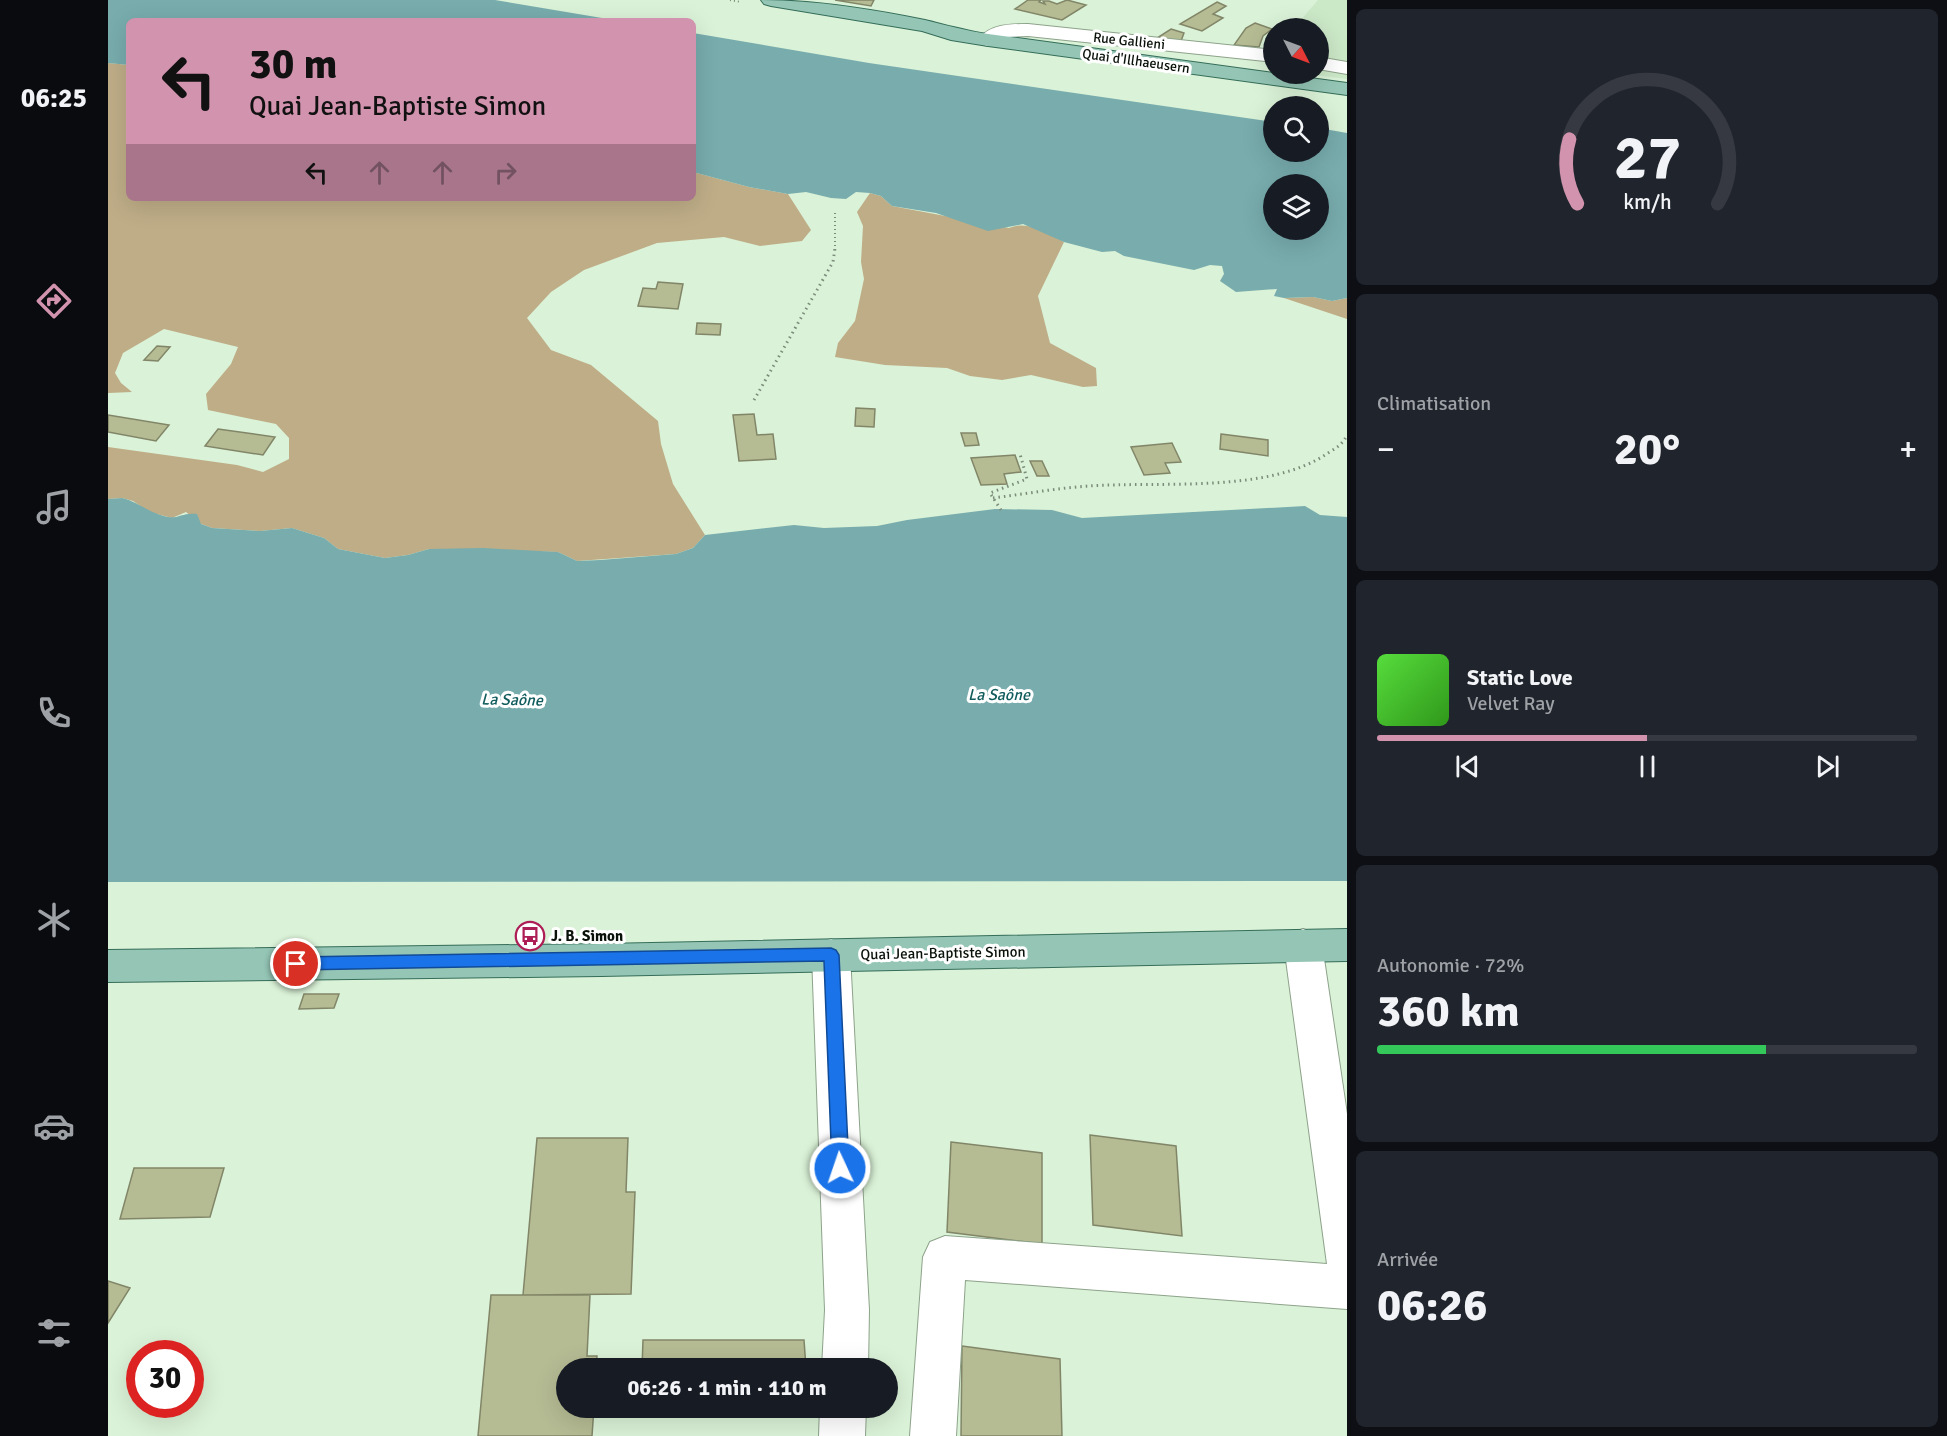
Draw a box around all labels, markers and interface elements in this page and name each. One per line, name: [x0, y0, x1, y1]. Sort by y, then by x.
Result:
north arrow: [1263, 18, 1329, 84]
map controls: [1263, 18, 1329, 240]
street label: Rue Gallieni: [1092, 29, 1166, 53]
text: 30 m: [249, 39, 338, 90]
icon: left: [150, 42, 228, 120]
street label: Quai d'Illhaeusern: [1081, 45, 1191, 77]
text: 06:25: [21, 82, 87, 115]
text: Quai Jean-Baptiste Simon: [249, 90, 546, 123]
button: search: [1263, 96, 1329, 162]
text: 27: [1613, 119, 1681, 196]
icon: left: [300, 156, 333, 189]
icon: ahead: [363, 156, 396, 189]
icon: ahead: [426, 156, 459, 189]
icon: right: [489, 156, 522, 189]
button: layers: [1263, 174, 1329, 240]
text: km/h: [1623, 190, 1671, 216]
icon: directions: [33, 280, 75, 322]
text: Climatisation: [1377, 391, 1491, 416]
text: 20°: [1614, 422, 1680, 477]
text: −: [1377, 429, 1395, 470]
text: +: [1899, 429, 1917, 470]
icon: music: [33, 486, 75, 528]
text: Static Love: [1467, 664, 1573, 691]
water label: La Saône: [968, 685, 1031, 705]
water label: La Saône: [481, 689, 544, 711]
text: Velvet Ray: [1467, 691, 1555, 716]
icon: phone: [33, 692, 75, 734]
icon: previous: [1451, 750, 1484, 783]
icon: pause: [1631, 750, 1664, 783]
icon: next: [1811, 750, 1844, 783]
icon: climate: [33, 899, 75, 941]
bus stop icon: J. B. Simon: [514, 920, 546, 952]
place label: J. B. Simon: [551, 927, 623, 945]
pin: [270, 938, 321, 989]
street label: Quai Jean-Baptiste Simon: [860, 943, 1026, 963]
icon: arrive: [279, 947, 312, 980]
text: Autonomie · 72%: [1377, 953, 1524, 978]
text: 360 km: [1377, 984, 1520, 1039]
icon: car: [33, 1105, 75, 1147]
position arrow: [808, 1136, 872, 1200]
text: Arrivée: [1377, 1247, 1438, 1272]
text: 06:26: [1377, 1278, 1487, 1333]
icon: filters: [33, 1312, 75, 1354]
speed limit sign: 30: [126, 1340, 204, 1418]
text: 06:26 · 1 min · 110 m: [627, 1374, 827, 1401]

